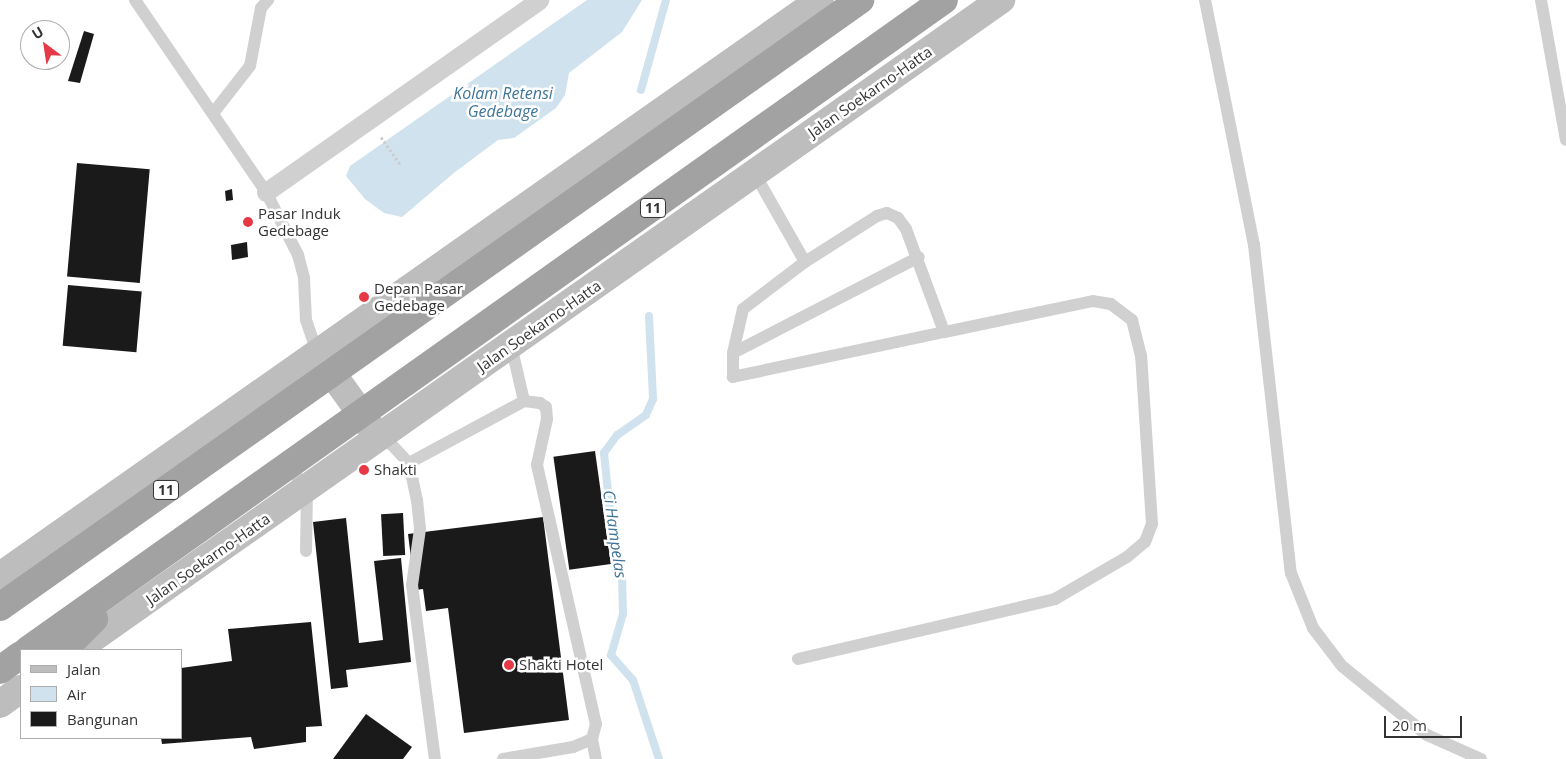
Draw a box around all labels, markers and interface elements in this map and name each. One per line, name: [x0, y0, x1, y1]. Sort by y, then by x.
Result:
north arrow: [20, 20, 70, 70]
text: U: [28, 22, 47, 43]
street label: Jalan Soekarno-Hatta: [805, 42, 935, 142]
water label: Kolam Retensi Gedebage: [453, 83, 553, 121]
road number: 11: [639, 197, 667, 220]
place label: Pasar Induk Gedebage: [258, 204, 341, 239]
marker: Pasar Induk Gedebage: [242, 216, 254, 228]
street label: Jalan Soekarno-Hatta: [474, 276, 604, 376]
place label: Depan Pasar Gedebage: [374, 279, 463, 314]
marker: Depan Pasar Gedebage: [358, 291, 370, 303]
place label: Shakti: [374, 461, 417, 479]
marker: Shakti: [358, 464, 370, 476]
road number: 11: [152, 478, 180, 502]
water label: Ci Hampelas: [599, 489, 631, 579]
street label: Jalan Soekarno-Hatta: [143, 509, 273, 609]
legend: [20, 649, 182, 739]
place label: Shakti Hotel: [519, 656, 603, 674]
text: Jalan: [67, 659, 101, 679]
marker: Shakti Hotel: [503, 659, 515, 671]
text: Air: [67, 684, 86, 704]
scale bar: [1386, 706, 1464, 738]
text: Bangunan: [67, 709, 138, 729]
text: 20 m: [1392, 715, 1427, 735]

